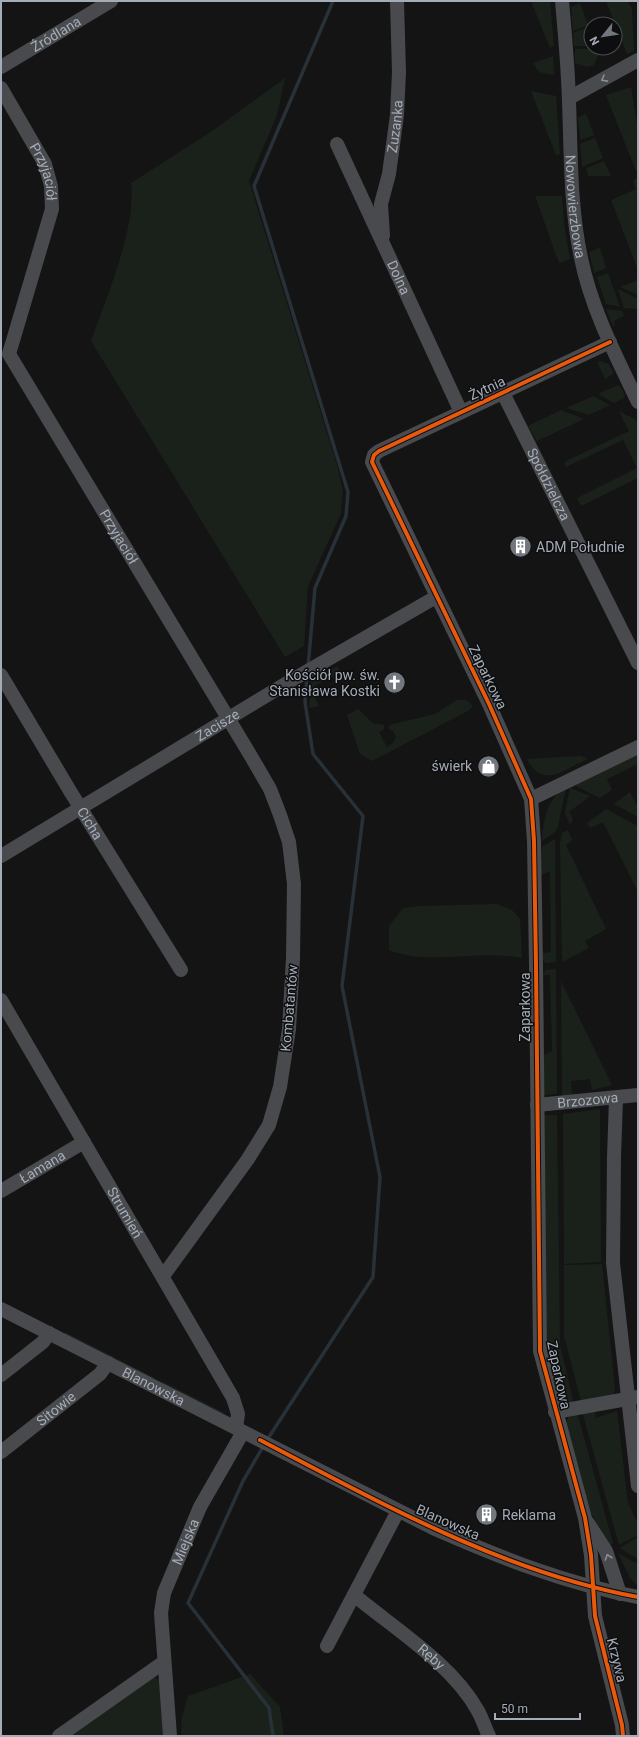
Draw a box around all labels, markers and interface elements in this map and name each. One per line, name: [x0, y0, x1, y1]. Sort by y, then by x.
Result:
street label: Źródlana: [28, 13, 84, 55]
north arrow: [583, 16, 623, 56]
text: N: [587, 34, 602, 47]
one-way arrow: [601, 75, 608, 82]
street label: Zuzanka: [384, 100, 406, 154]
street label: Przyjaciół: [26, 140, 60, 201]
street label: Nowowierzbowa: [563, 155, 589, 259]
street label: Dolna: [384, 258, 414, 297]
street label: Żytnia: [466, 373, 508, 403]
street label: Spółdzielcza: [524, 445, 573, 523]
street label: Przyjaciół: [96, 507, 141, 567]
building icon: ADM Południe: [507, 534, 533, 560]
place label: ADM Południe: [536, 539, 625, 555]
street label: Zaparkowa: [466, 642, 510, 712]
place label: Kościół pw. św. Stanisława Kostki: [269, 667, 380, 699]
church icon: Kościół pw. św. Stanisława Kostki: [382, 670, 408, 696]
street label: Zacisze: [193, 706, 242, 744]
shop icon: świerk: [475, 753, 501, 779]
place label: świerk: [432, 758, 473, 774]
street label: Cicha: [74, 804, 106, 842]
street label: Kombatantów: [277, 963, 301, 1052]
street label: Zaparkowa: [517, 972, 533, 1042]
street label: Brzozowa: [557, 1089, 619, 1111]
street label: Łamana: [17, 1147, 68, 1186]
street label: Strumień: [104, 1184, 146, 1241]
street label: Zaparkowa: [544, 1339, 574, 1411]
street label: Blanowska: [120, 1364, 187, 1409]
street label: Sitowie: [33, 1388, 79, 1429]
street label: Blanowska: [414, 1501, 482, 1543]
building icon: Reklama: [473, 1502, 499, 1528]
place label: Reklama: [502, 1507, 556, 1523]
street label: Miejska: [169, 1516, 202, 1567]
one-way arrow: [604, 1553, 613, 1560]
street label: Krzywa: [604, 1636, 630, 1684]
street label: Ręby: [415, 1641, 449, 1673]
scale bar: [495, 1695, 580, 1721]
text: 50 m: [501, 1702, 528, 1716]

